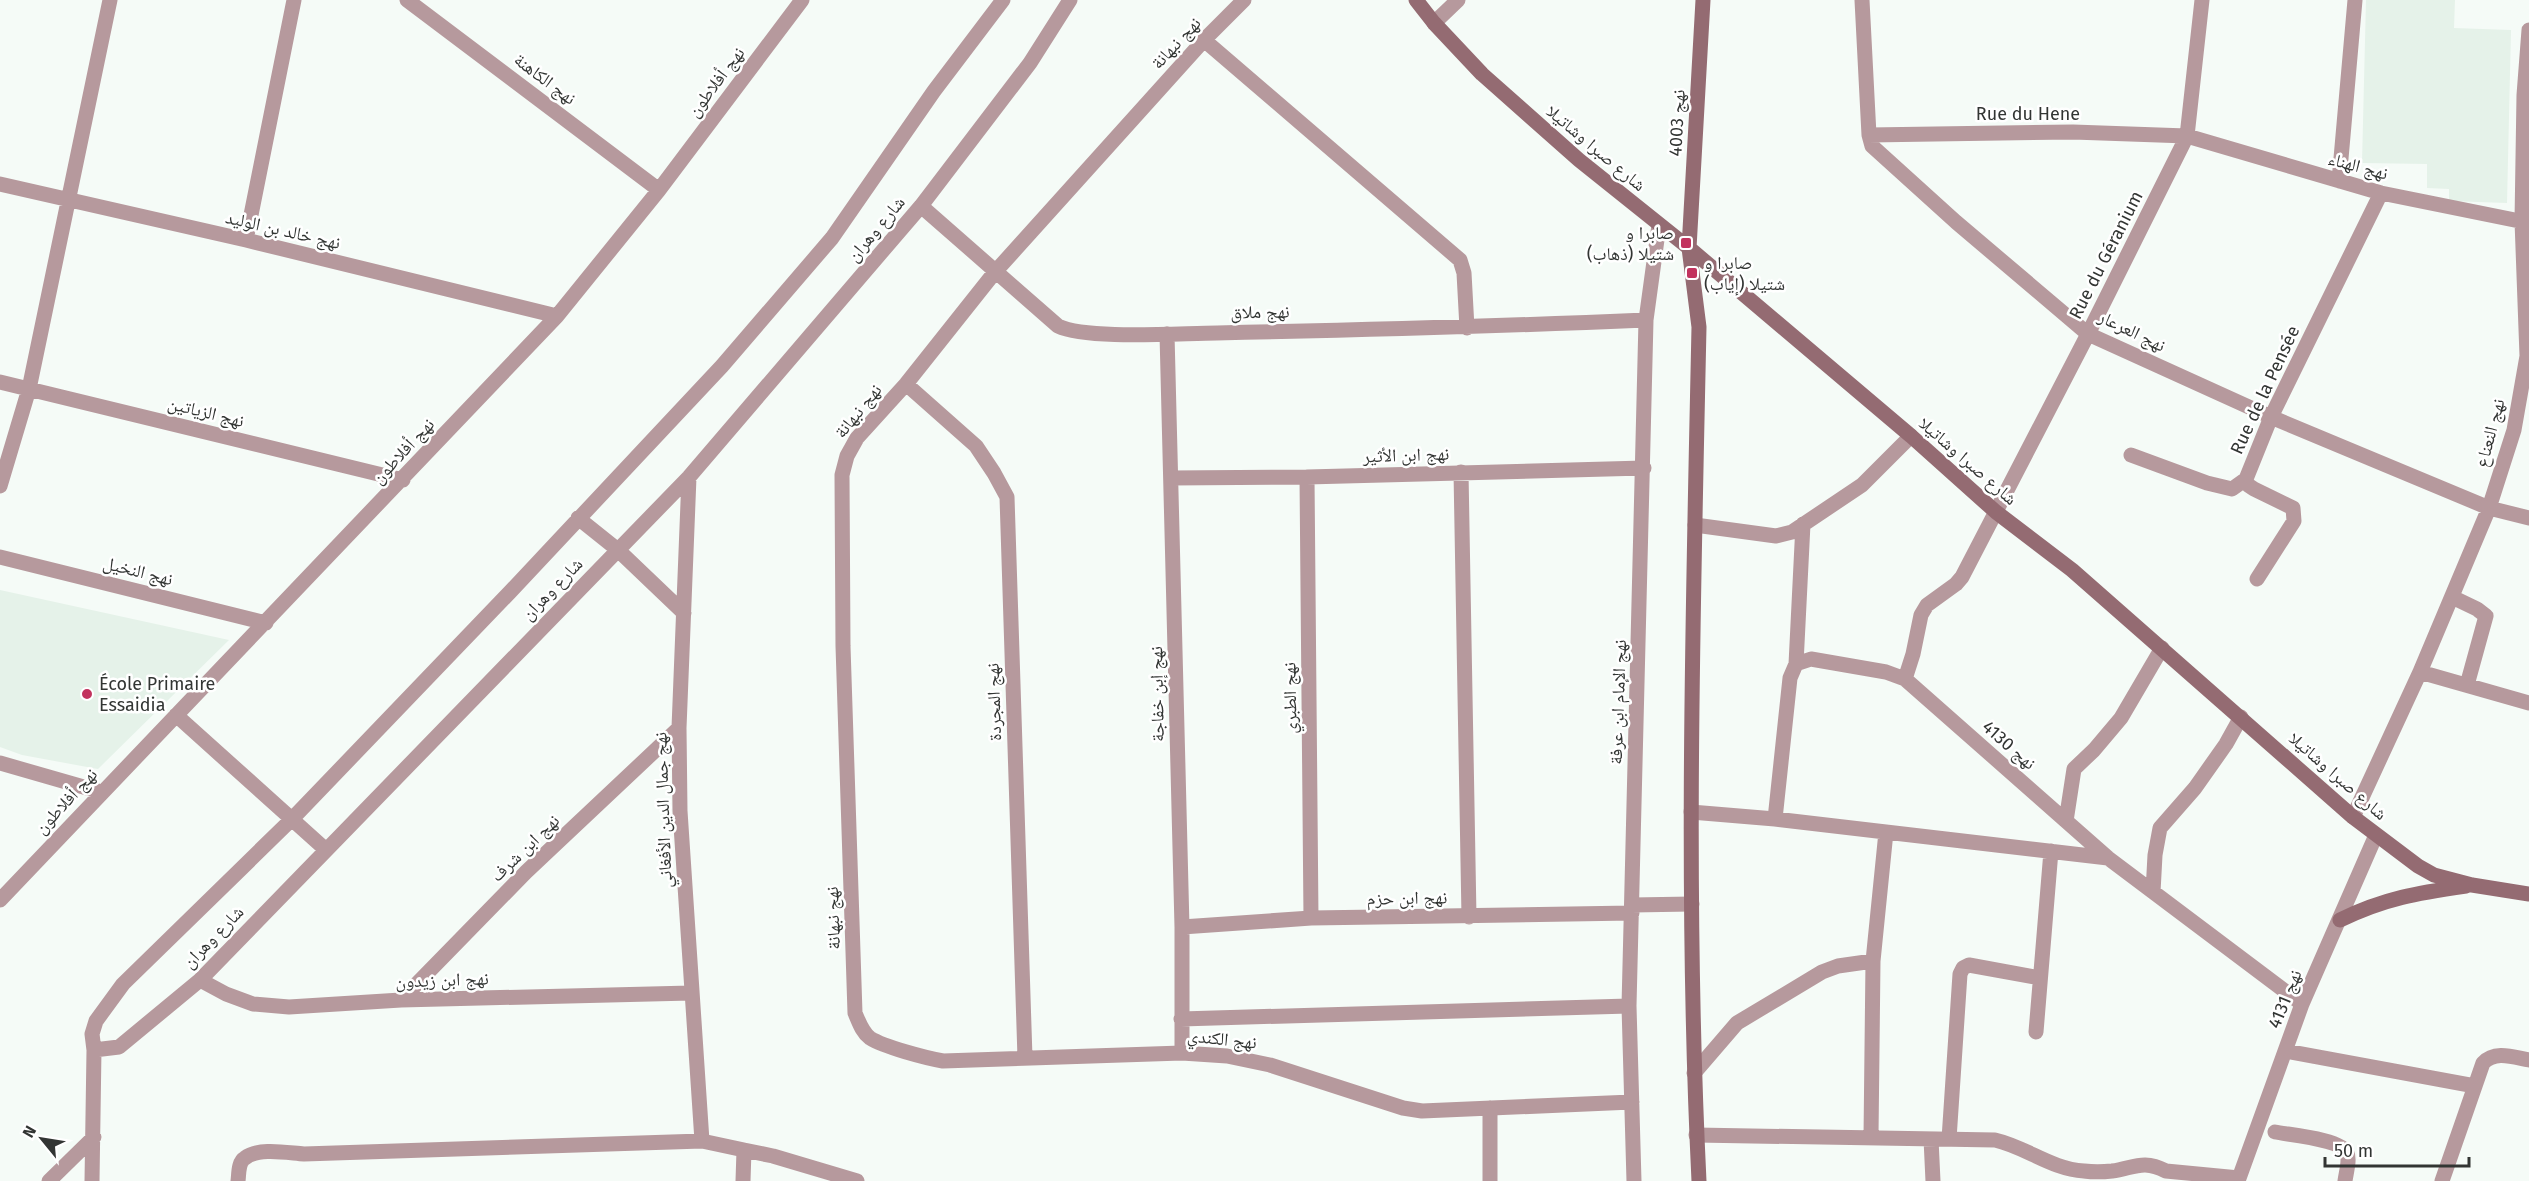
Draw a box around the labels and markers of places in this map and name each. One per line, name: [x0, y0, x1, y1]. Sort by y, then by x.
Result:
place label: صابرا و شتيلا (ذهاب): [1587, 222, 1674, 265]
marker: صابرا و شتيلا (ذهاب): [1679, 236, 1693, 250]
place label: صابرا و شتيلا (إياب): [1704, 252, 1785, 296]
marker: صابرا و شتيلا (إياب): [1685, 266, 1699, 280]
place label: École Primaire Essaidia: [99, 672, 215, 716]
marker: École Primaire Essaidia: [80, 687, 94, 701]

